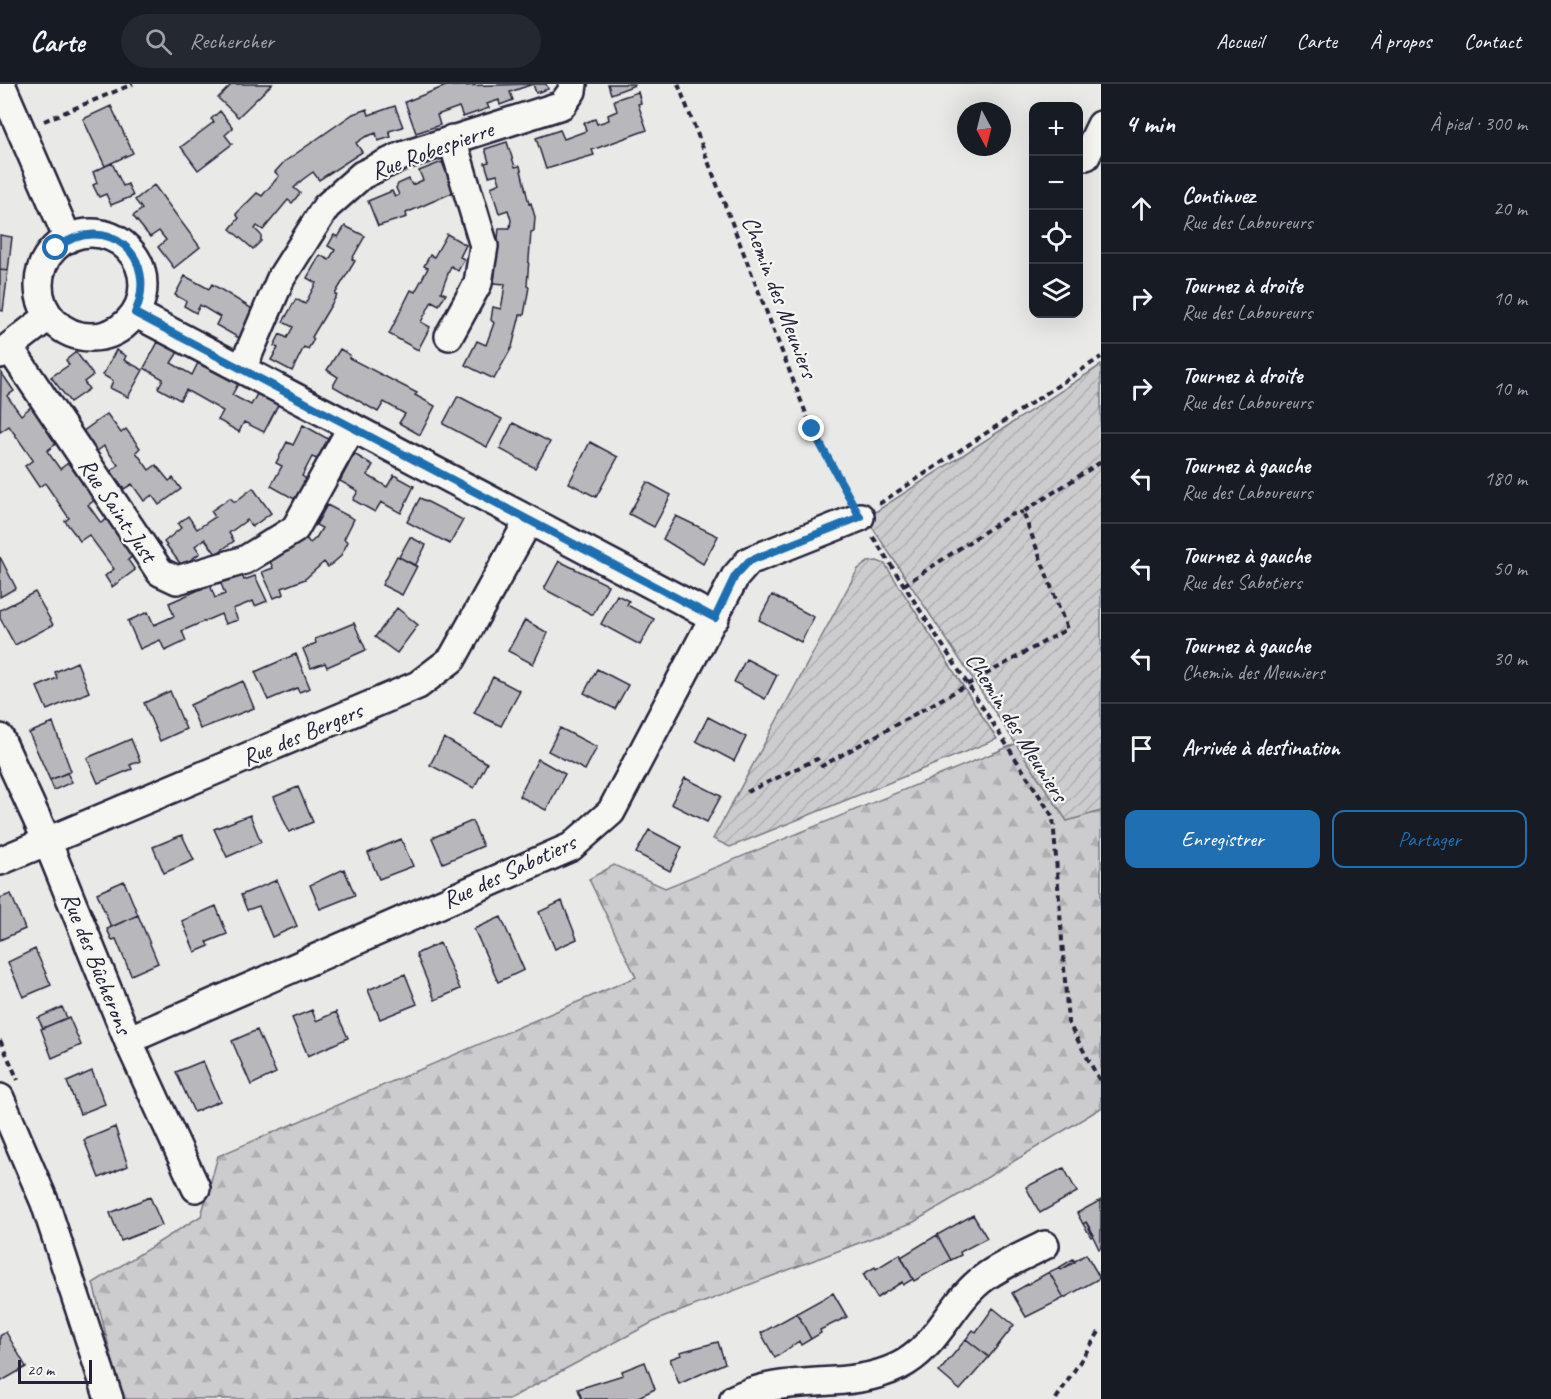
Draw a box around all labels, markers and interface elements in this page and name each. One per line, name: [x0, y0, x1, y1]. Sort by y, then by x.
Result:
search box: [121, 14, 541, 68]
text: Carte: [30, 24, 85, 59]
icon: search: [142, 25, 175, 58]
text: Rechercher: [190, 27, 274, 55]
text: Accueil: [1216, 28, 1264, 54]
text: Carte: [1297, 28, 1337, 54]
text: À propos: [1370, 28, 1431, 54]
text: Contact: [1464, 28, 1521, 54]
north arrow: [957, 102, 1011, 156]
map controls: [1029, 102, 1083, 318]
button: +: [1029, 102, 1083, 156]
text: 4 min: [1125, 107, 1175, 140]
text: À pied · 300 m: [1430, 111, 1527, 136]
street label: Rue Robespierre: [367, 113, 499, 186]
button: −: [1029, 156, 1083, 210]
text: Continuez: [1182, 182, 1255, 210]
icon: ahead: [1125, 192, 1158, 225]
text: 20 m: [1493, 196, 1527, 221]
button: locate: [1029, 210, 1083, 264]
text: Rue des Laboureurs: [1182, 210, 1312, 235]
street label: Chemin des Meuniers: [735, 212, 825, 384]
route start: [42, 234, 68, 260]
button: layers: [1029, 264, 1083, 318]
text: Tournez à droite: [1182, 272, 1302, 300]
icon: right: [1125, 282, 1158, 315]
text: 10 m: [1493, 286, 1527, 311]
text: Rue des Laboureurs: [1182, 300, 1312, 325]
text: Tournez à droite: [1182, 362, 1302, 390]
icon: right: [1125, 372, 1158, 405]
text: 10 m: [1493, 376, 1527, 401]
text: Rue des Laboureurs: [1182, 390, 1312, 415]
route end: [798, 415, 824, 441]
street label: Rue Saint-Just: [72, 452, 165, 569]
text: Tournez à gauche: [1182, 452, 1310, 480]
icon: left: [1125, 462, 1158, 495]
text: 180 m: [1484, 466, 1527, 491]
text: Rue des Laboureurs: [1182, 480, 1312, 505]
text: Tournez à gauche: [1182, 542, 1310, 570]
icon: left: [1125, 552, 1158, 585]
text: 50 m: [1493, 556, 1527, 581]
text: Rue des Sabotiers: [1182, 570, 1302, 595]
text: Tournez à gauche: [1182, 632, 1310, 660]
icon: left: [1125, 642, 1158, 675]
street label: Chemin des Meuniers: [959, 646, 1076, 809]
text: 30 m: [1493, 646, 1527, 671]
text: Chemin des Meuniers: [1182, 660, 1325, 685]
street label: Rue des Bergers: [237, 694, 368, 773]
icon: arrive: [1125, 732, 1158, 765]
text: Arrivée à destination: [1182, 734, 1340, 762]
button: Enregistrer: [1125, 810, 1320, 868]
button: Partager: [1332, 810, 1527, 868]
street label: Rue des Sabotiers: [438, 826, 582, 915]
street label: Rue des Bûcherons: [55, 888, 140, 1040]
scale bar: [18, 1357, 92, 1384]
text: 20 m: [27, 1360, 54, 1380]

